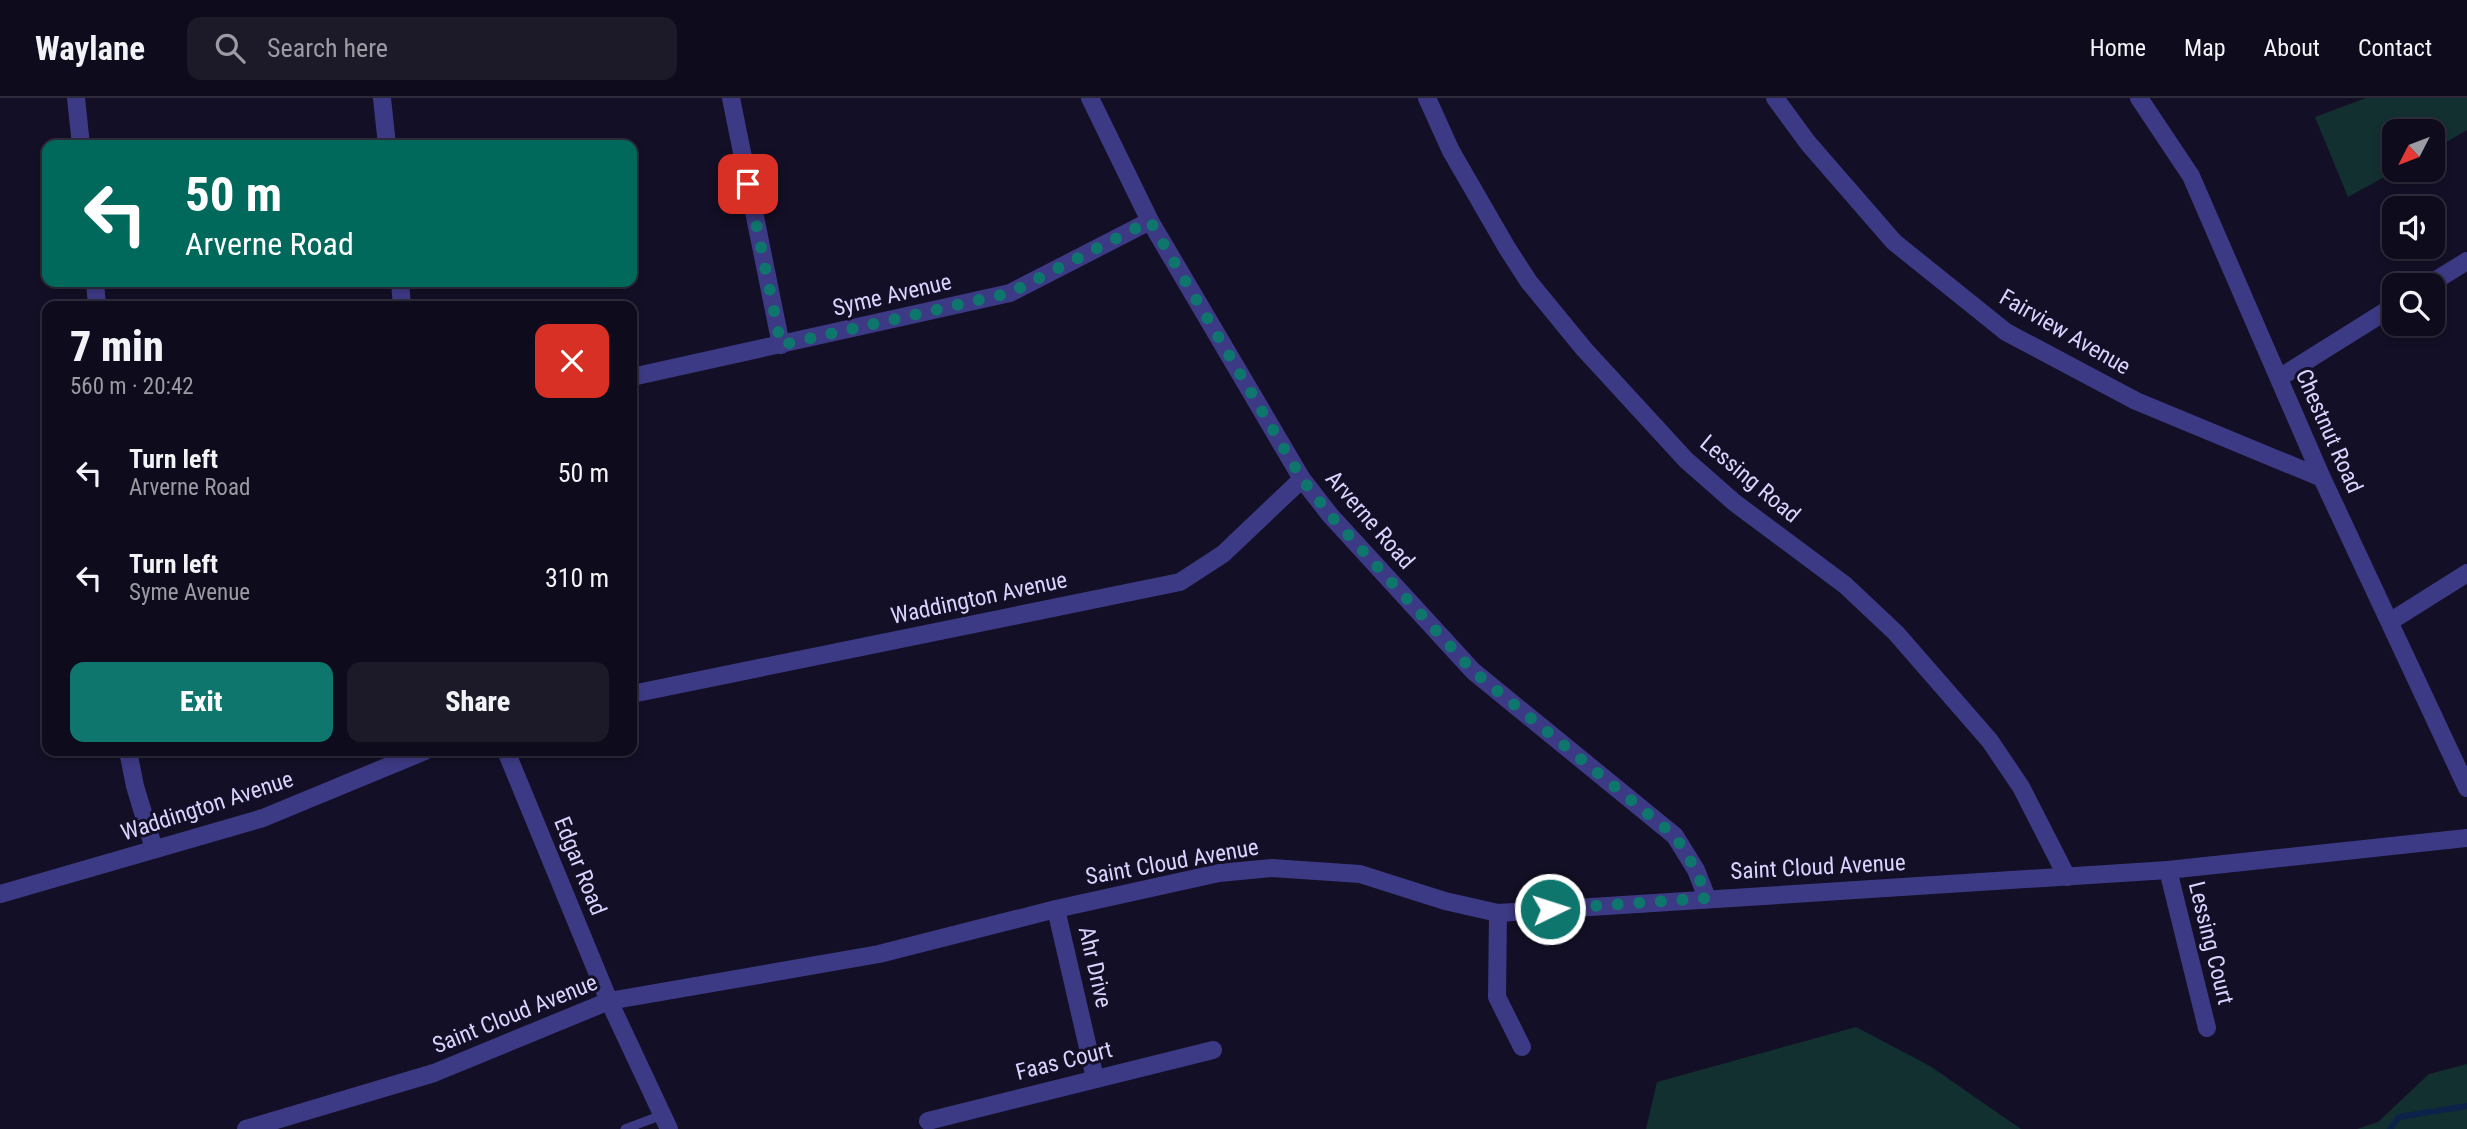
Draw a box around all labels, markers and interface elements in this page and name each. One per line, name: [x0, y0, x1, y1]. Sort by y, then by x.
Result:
search box: [187, 17, 677, 80]
text: Waylane: [35, 29, 145, 68]
icon: search: [211, 29, 249, 67]
text: Search here: [267, 33, 388, 63]
text: Home: [2090, 34, 2146, 62]
text: Map: [2184, 34, 2226, 62]
text: About: [2264, 34, 2320, 62]
text: Contact: [2358, 34, 2432, 62]
north arrow: [2382, 119, 2445, 182]
map controls: [2382, 119, 2445, 336]
pin: [718, 154, 778, 214]
icon: arrive: [729, 165, 767, 203]
text: 50 m: [185, 166, 282, 223]
icon: left: [70, 168, 161, 259]
button: sound: [2382, 196, 2445, 259]
text: Arverne Road: [185, 225, 354, 263]
street label: Syme Avenue: [830, 268, 954, 322]
button: search: [2382, 273, 2445, 336]
street label: Fairview Avenue: [1995, 284, 2135, 380]
text: 7 min: [70, 322, 164, 371]
button: close: [535, 324, 609, 398]
street label: Chestnut Road: [2290, 365, 2368, 497]
text: 560 m · 20:42: [70, 373, 194, 400]
street label: Lessing Road: [1695, 429, 1805, 529]
text: Turn left: [129, 444, 218, 474]
icon: left: [70, 454, 108, 492]
text: 50 m: [558, 458, 609, 488]
street label: Arverne Road: [1320, 465, 1420, 575]
text: Arverne Road: [129, 474, 250, 501]
text: Turn left: [129, 549, 218, 579]
icon: left: [70, 559, 108, 597]
text: 310 m: [545, 563, 609, 593]
street label: Waddington Avenue: [888, 566, 1070, 630]
text: Syme Avenue: [129, 579, 250, 606]
button: Exit: [70, 662, 333, 742]
button: Share: [347, 662, 609, 742]
street label: Waddington Avenue: [117, 765, 297, 847]
street label: Edgar Road: [548, 813, 612, 919]
street label: Saint Cloud Avenue: [1083, 833, 1261, 891]
street label: Saint Cloud Avenue: [1730, 849, 1906, 885]
position arrow: [1513, 872, 1587, 946]
street label: Lessing Court: [2183, 879, 2239, 1007]
street label: Ahr Drive: [1073, 924, 1117, 1010]
street label: Saint Cloud Avenue: [429, 969, 601, 1059]
street label: Faas Court: [1013, 1036, 1115, 1086]

